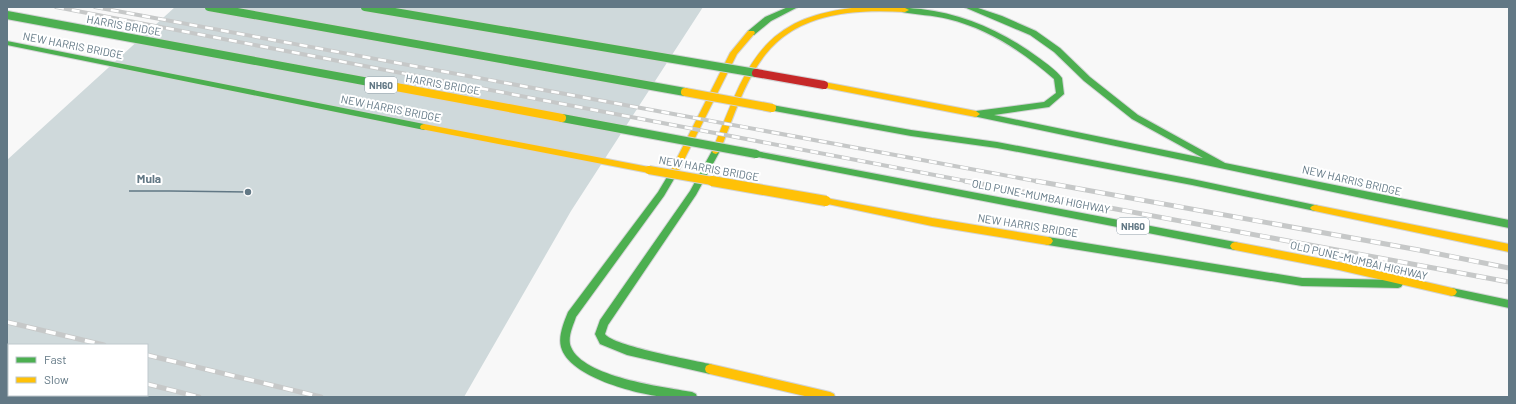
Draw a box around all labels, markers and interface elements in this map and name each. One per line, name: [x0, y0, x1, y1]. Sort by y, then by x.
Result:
street label: HARRIS BRIDGE: [86, 12, 163, 38]
street label: NEW HARRIS BRIDGE: [22, 29, 124, 61]
street label: HARRIS BRIDGE: [405, 71, 482, 97]
road number: NH60: [365, 77, 397, 93]
street label: NEW HARRIS BRIDGE: [340, 92, 442, 124]
street label: NEW HARRIS BRIDGE: [658, 153, 760, 183]
street label: NEW HARRIS BRIDGE: [1301, 162, 1403, 198]
callout: Mula: [129, 167, 170, 191]
text: Mula: [137, 171, 161, 185]
street label: OLD PUNE–MUMBAI HIGHWAY: [971, 176, 1111, 216]
street label: NEW HARRIS BRIDGE: [977, 211, 1079, 239]
road number: NH60: [1117, 218, 1149, 234]
street label: OLD PUNE–MUMBAI HIGHWAY: [1289, 238, 1429, 282]
legend: [8, 344, 148, 396]
text: Fast: [44, 352, 67, 366]
text: Slow: [44, 372, 69, 386]

